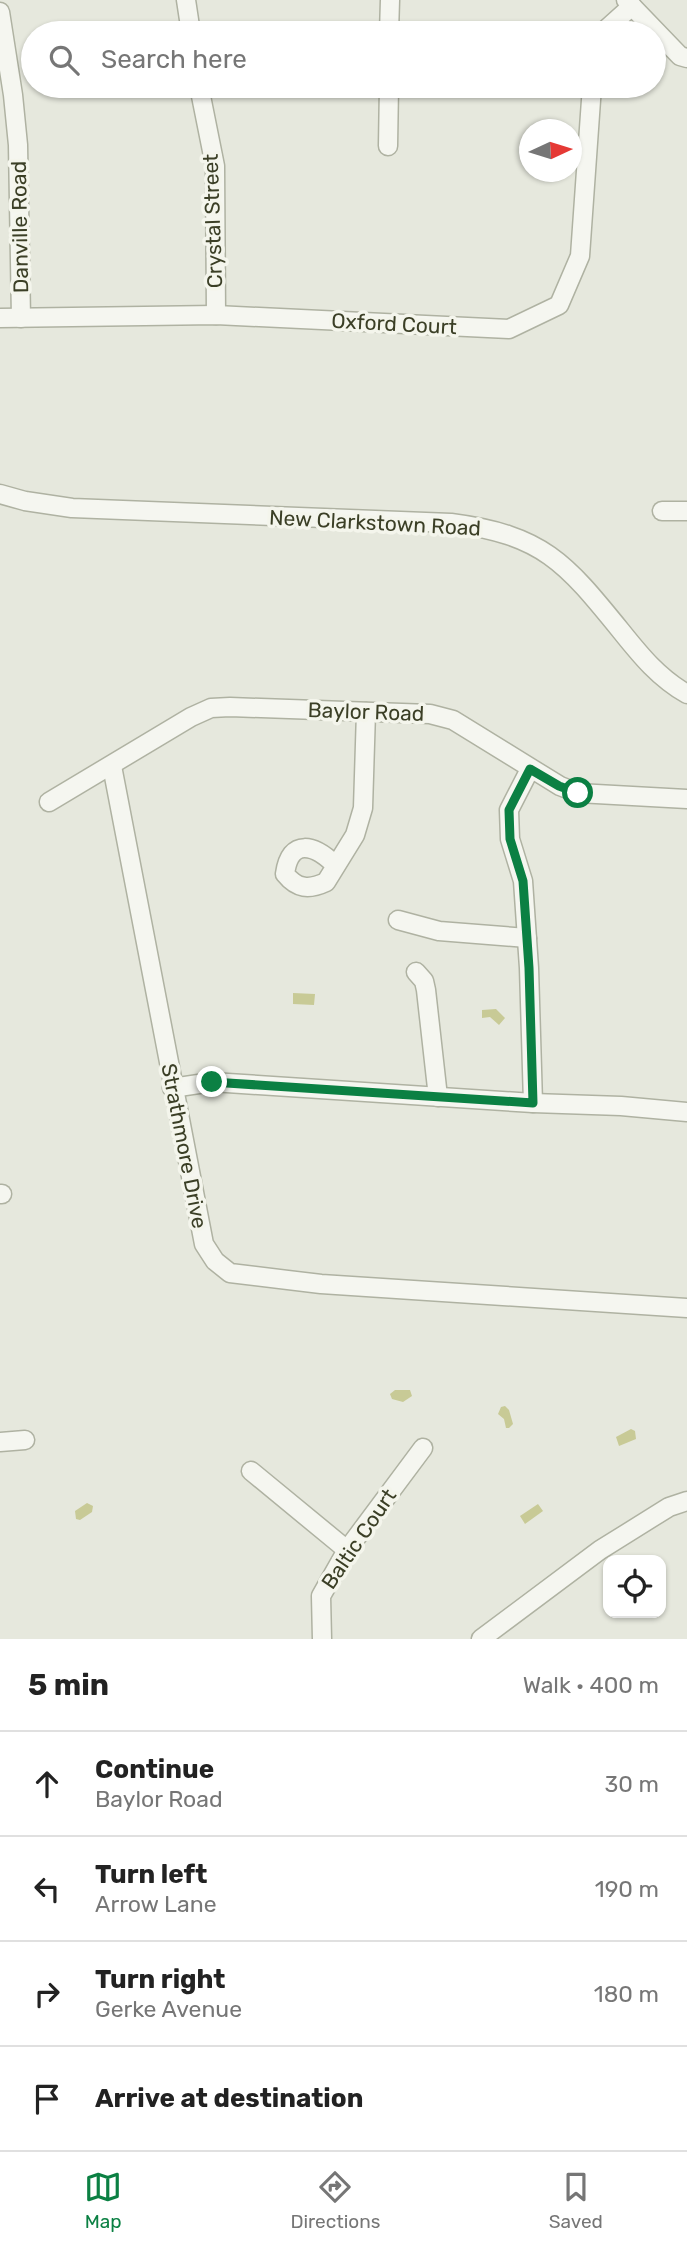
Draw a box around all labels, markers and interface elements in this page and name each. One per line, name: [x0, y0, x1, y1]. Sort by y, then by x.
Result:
search box: [21, 21, 666, 98]
icon: search: [45, 41, 83, 79]
text: Search here: [101, 44, 247, 75]
north arrow: [519, 119, 582, 182]
street label: Crystal Street: [198, 153, 227, 289]
street label: Danville Road: [6, 161, 33, 293]
street label: Oxford Court: [331, 308, 457, 339]
street label: New Clarkstown Road: [269, 504, 482, 541]
street label: Baylor Road: [307, 697, 425, 726]
route start: [562, 777, 593, 808]
street label: Strathmore Drive: [156, 1061, 213, 1231]
route end: [196, 1066, 227, 1097]
street label: Baltic Court: [316, 1484, 401, 1594]
map controls: [603, 1555, 666, 1618]
button: locate: [603, 1555, 666, 1618]
text: 5 min: [28, 1667, 109, 1703]
text: Walk · 400 m: [523, 1671, 659, 1699]
text: Continue: [95, 1754, 214, 1785]
icon: ahead: [28, 1765, 66, 1803]
text: 30 m: [604, 1770, 659, 1798]
text: Baylor Road: [95, 1785, 223, 1813]
text: Turn left: [95, 1859, 207, 1890]
icon: left: [28, 1870, 66, 1908]
text: 190 m: [595, 1875, 659, 1903]
text: Arrow Lane: [95, 1890, 217, 1918]
text: Turn right: [95, 1964, 225, 1995]
icon: right: [28, 1975, 66, 2013]
text: 180 m: [594, 1980, 659, 2008]
text: Gerke Avenue: [95, 1995, 242, 2023]
icon: arrive: [28, 2080, 66, 2118]
text: Arrive at destination: [95, 2083, 363, 2114]
tab: Map: [84, 2168, 122, 2233]
tab: Directions: [290, 2168, 380, 2233]
tab: Saved: [549, 2168, 603, 2233]

